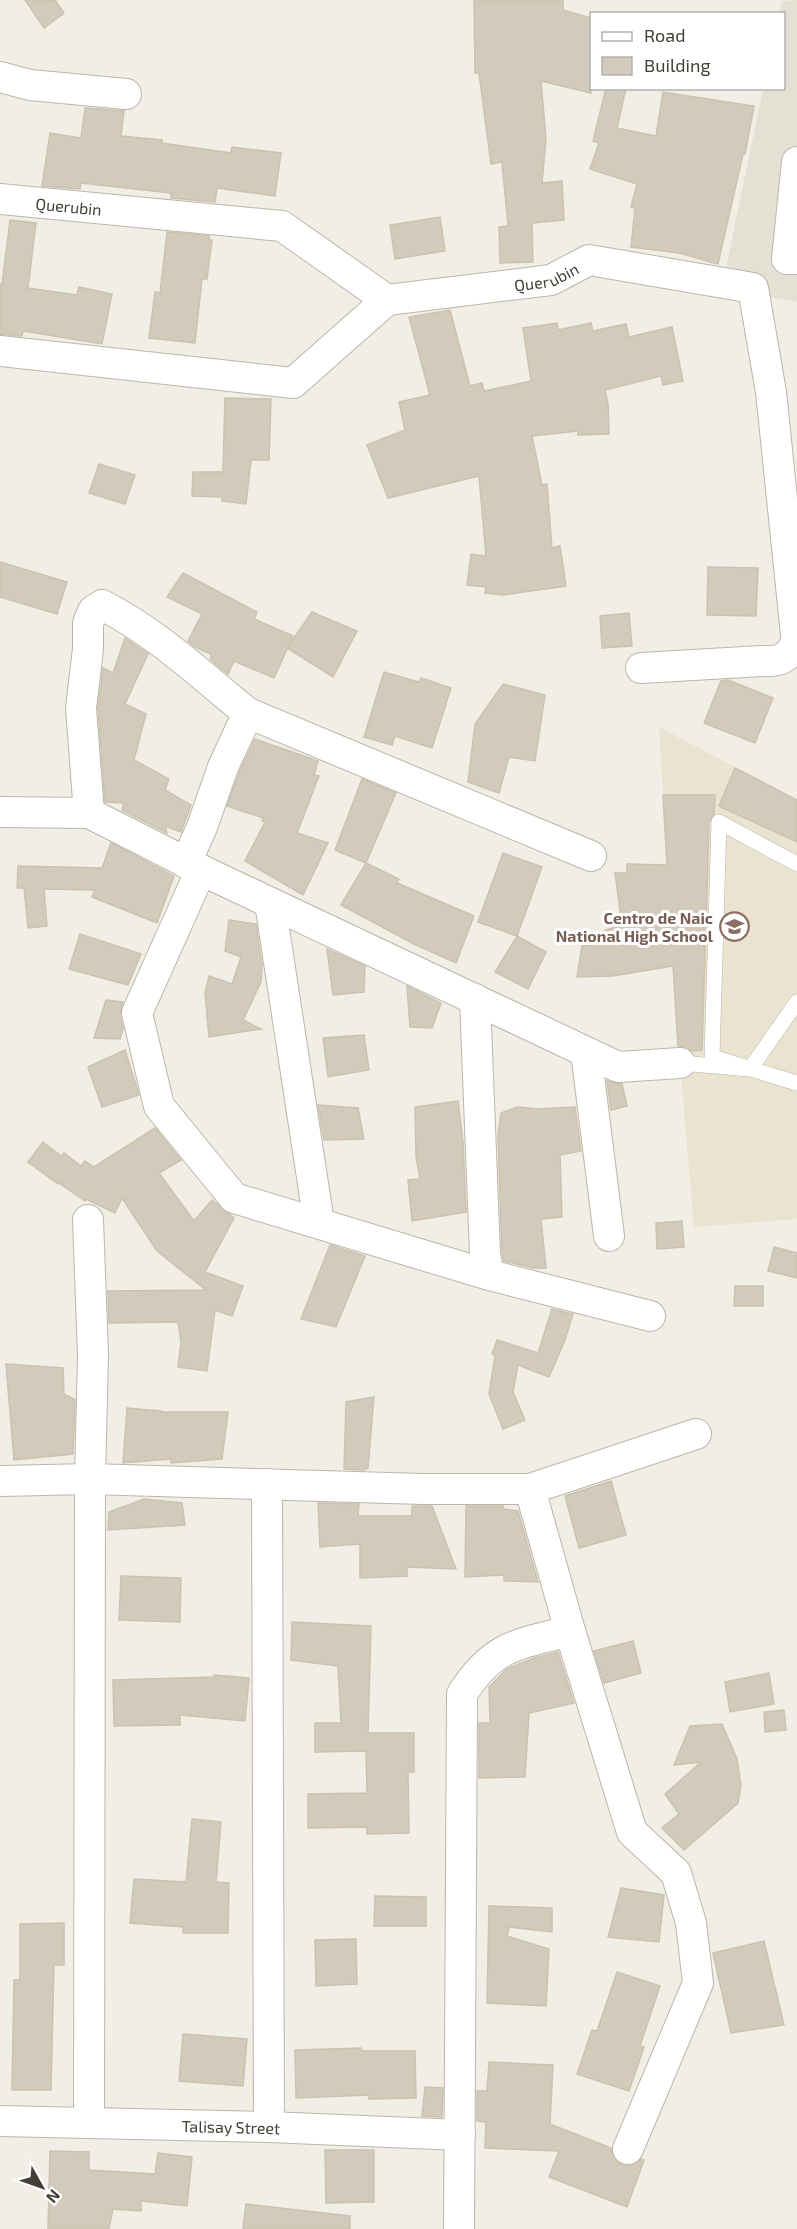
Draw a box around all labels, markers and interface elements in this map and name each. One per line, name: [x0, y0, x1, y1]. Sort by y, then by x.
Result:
legend: [590, 12, 785, 90]
text: Road: [644, 24, 685, 46]
text: Building: [644, 54, 711, 76]
street label: Querubin: [35, 193, 103, 218]
street label: Querubin: [513, 258, 581, 295]
place label: Centro de Naic National High School: [556, 908, 714, 945]
school or university icon: Centro de Naic National High School: [718, 910, 750, 942]
street label: Talisay Street: [182, 2116, 281, 2137]
north arrow: [12, 2157, 72, 2217]
text: N: [43, 2186, 65, 2207]

